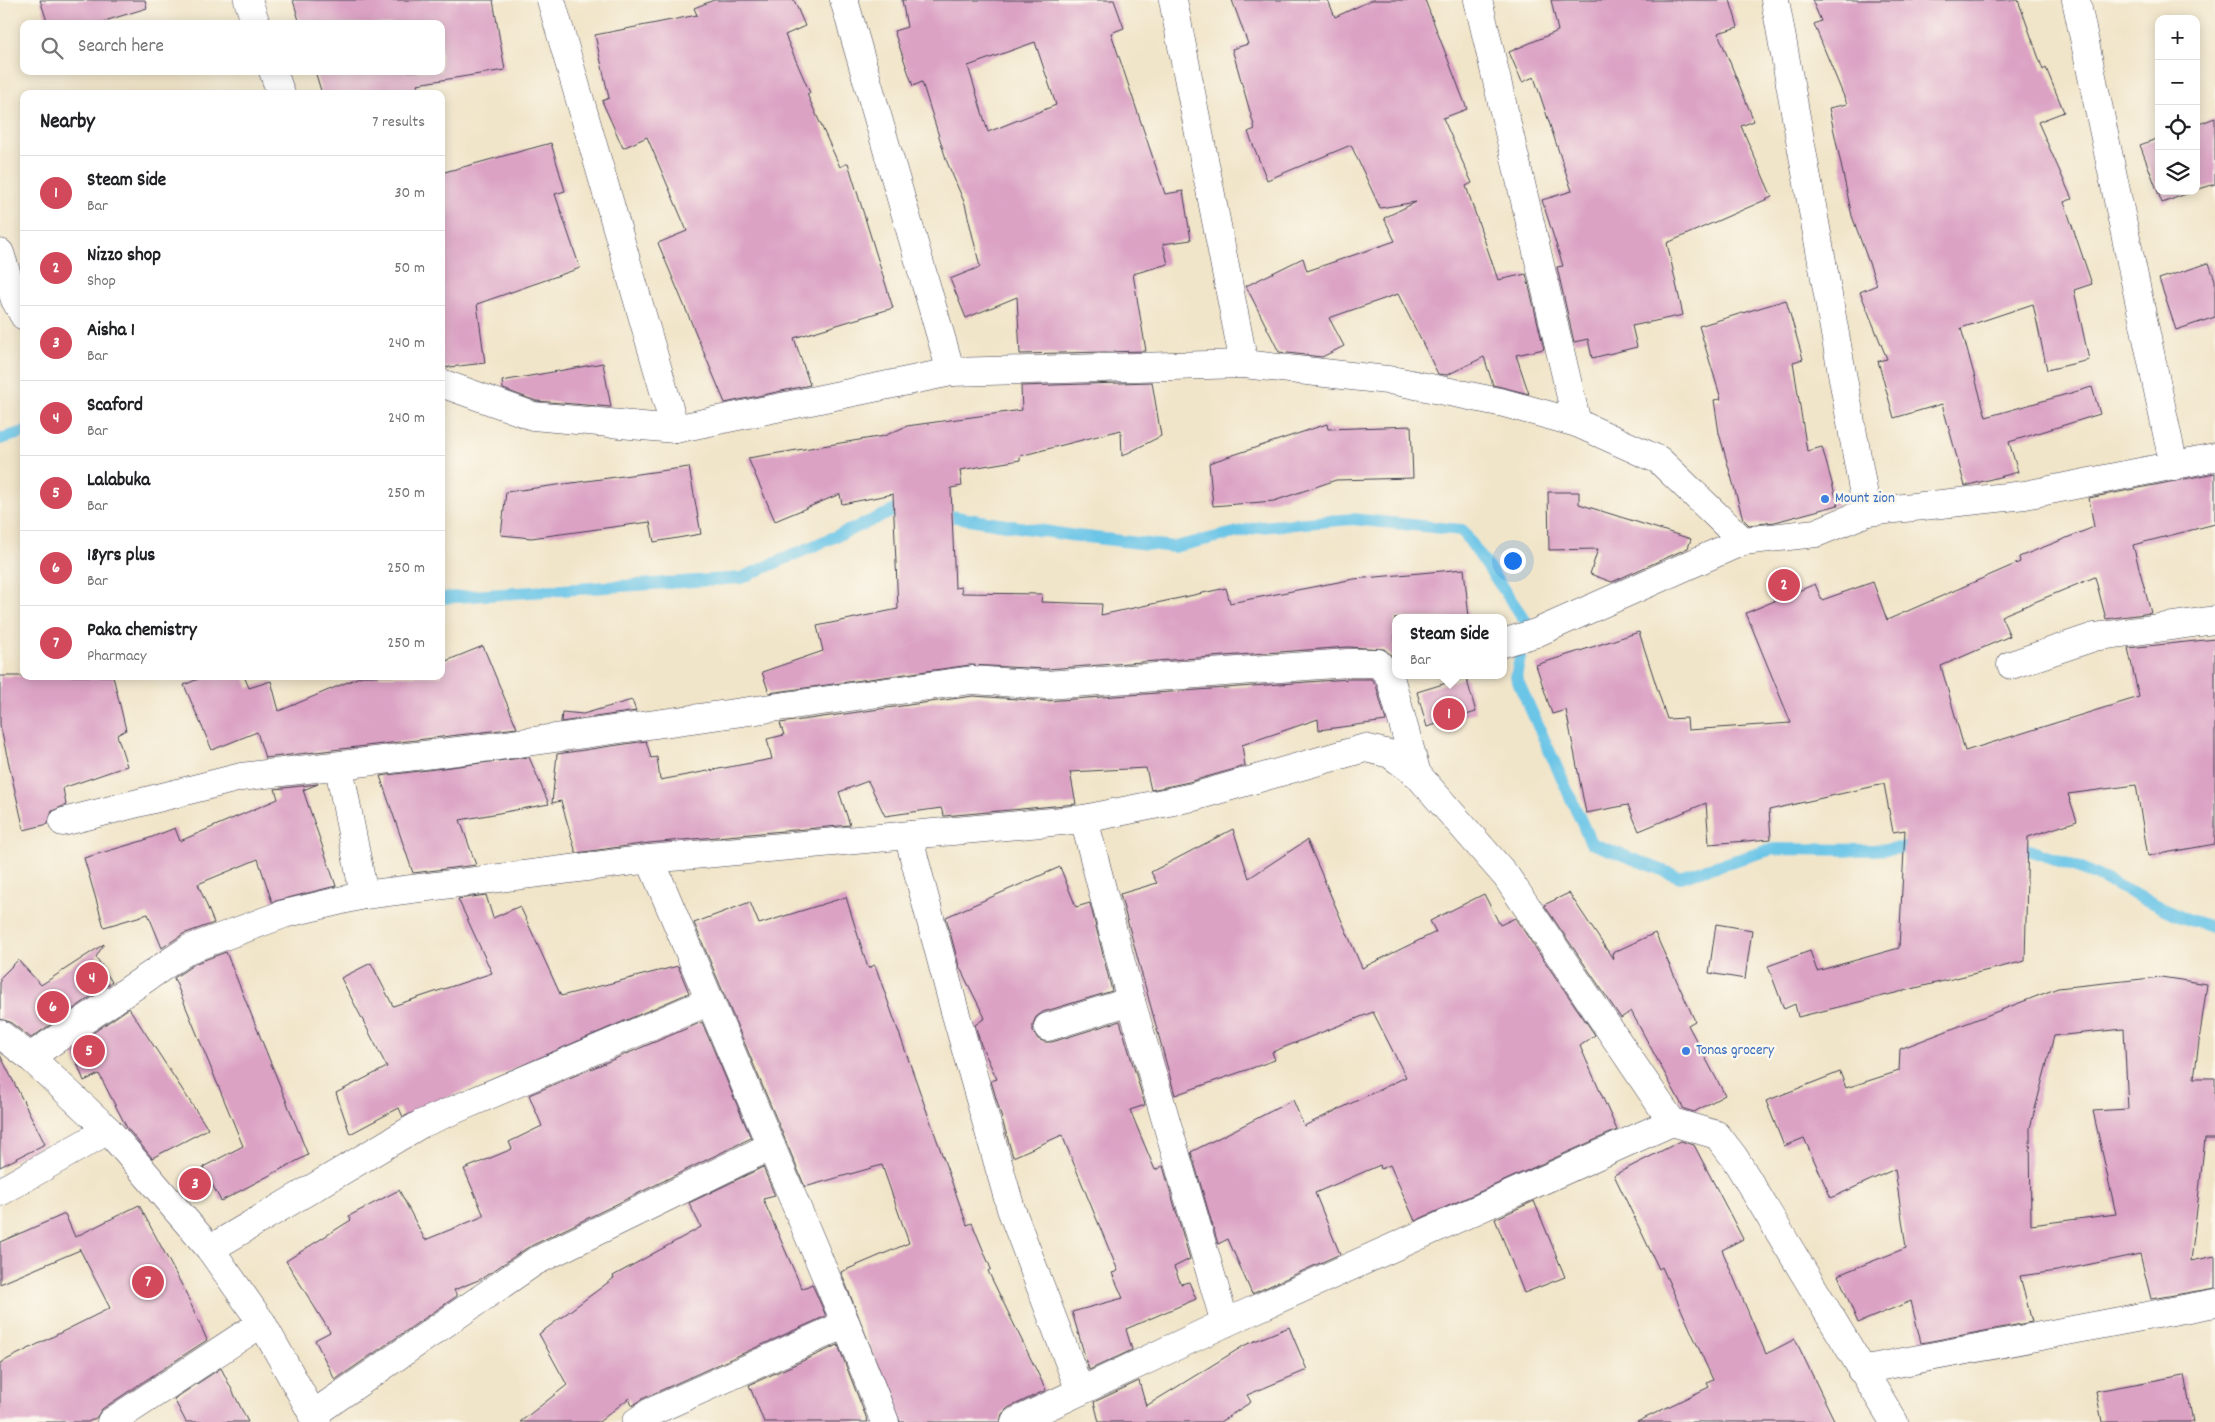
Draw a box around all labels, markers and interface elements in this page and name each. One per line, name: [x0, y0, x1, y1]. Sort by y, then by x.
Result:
map controls: [2155, 15, 2200, 195]
button: +: [2155, 15, 2200, 60]
search box: [20, 20, 445, 75]
icon: search: [38, 34, 66, 62]
text: Search here: [78, 34, 164, 61]
button: −: [2155, 60, 2200, 105]
button: locate: [2155, 105, 2200, 150]
text: Nearby: [40, 108, 95, 138]
text: 7 results: [372, 111, 425, 134]
button: layers: [2155, 150, 2200, 195]
text: Steam Side: [87, 168, 166, 195]
text: 1: [54, 182, 58, 205]
text: 30 m: [395, 182, 425, 205]
text: Bar: [87, 195, 108, 218]
text: Nizzo shop: [87, 243, 161, 270]
text: 2: [53, 257, 60, 280]
text: 50 m: [394, 257, 425, 280]
text: Shop: [87, 270, 116, 293]
text: Aisha 1: [87, 318, 135, 345]
text: 3: [52, 332, 60, 355]
text: 240 m: [388, 332, 425, 355]
text: Bar: [87, 345, 108, 368]
text: Scaford: [87, 393, 143, 420]
text: 4: [53, 407, 59, 430]
text: 240 m: [388, 407, 425, 430]
text: Bar: [87, 420, 108, 443]
text: Lalabuka: [87, 468, 150, 495]
text: 5: [52, 482, 60, 505]
text: 250 m: [387, 482, 425, 505]
place label: Mount zion: [1835, 488, 1895, 510]
marker: Mount zion: [1819, 493, 1831, 505]
text: Bar: [87, 495, 108, 518]
text: 18yrs plus: [87, 543, 155, 570]
your location: [1500, 548, 1526, 574]
text: 6: [52, 557, 60, 580]
text: 250 m: [387, 557, 425, 580]
pin: 2: [1768, 566, 1800, 604]
text: Bar: [87, 570, 108, 593]
popup: [1392, 614, 1507, 679]
text: Paka chemistry: [87, 618, 197, 645]
text: Steam Side: [1410, 622, 1489, 649]
text: 7: [53, 632, 59, 655]
text: 250 m: [387, 632, 425, 655]
text: Pharmacy: [87, 645, 146, 668]
text: Bar: [1410, 649, 1431, 672]
pin: 1: [1433, 695, 1465, 733]
pin: 4: [76, 959, 108, 997]
pin: 6: [37, 988, 69, 1026]
pin: 5: [73, 1032, 105, 1070]
place label: Tonas grocery: [1696, 1040, 1775, 1062]
marker: Tonas grocery: [1680, 1045, 1692, 1057]
pin: 3: [179, 1165, 211, 1203]
pin: 7: [132, 1263, 164, 1301]

